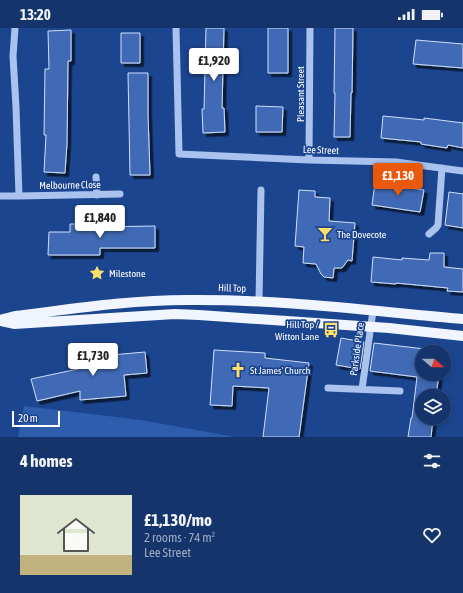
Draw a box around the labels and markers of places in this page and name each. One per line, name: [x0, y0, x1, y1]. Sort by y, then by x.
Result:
pin: £1,920: [181, 48, 247, 82]
pin: £1,130: [365, 163, 431, 197]
pin: £1,840: [67, 205, 133, 239]
bar icon: The Dovecote: [316, 225, 334, 243]
place label: The Dovecote: [337, 229, 387, 240]
place icon: Milestone: [88, 264, 106, 282]
place label: Milestone: [109, 268, 146, 279]
place label: Hill Top / Witton Lane: [275, 319, 320, 342]
bus stop icon: Hill Top / Witton Lane: [322, 321, 340, 339]
pin: £1,730: [60, 343, 126, 377]
church icon: St James' Church: [229, 361, 247, 379]
place label: St James' Church: [250, 365, 310, 376]

